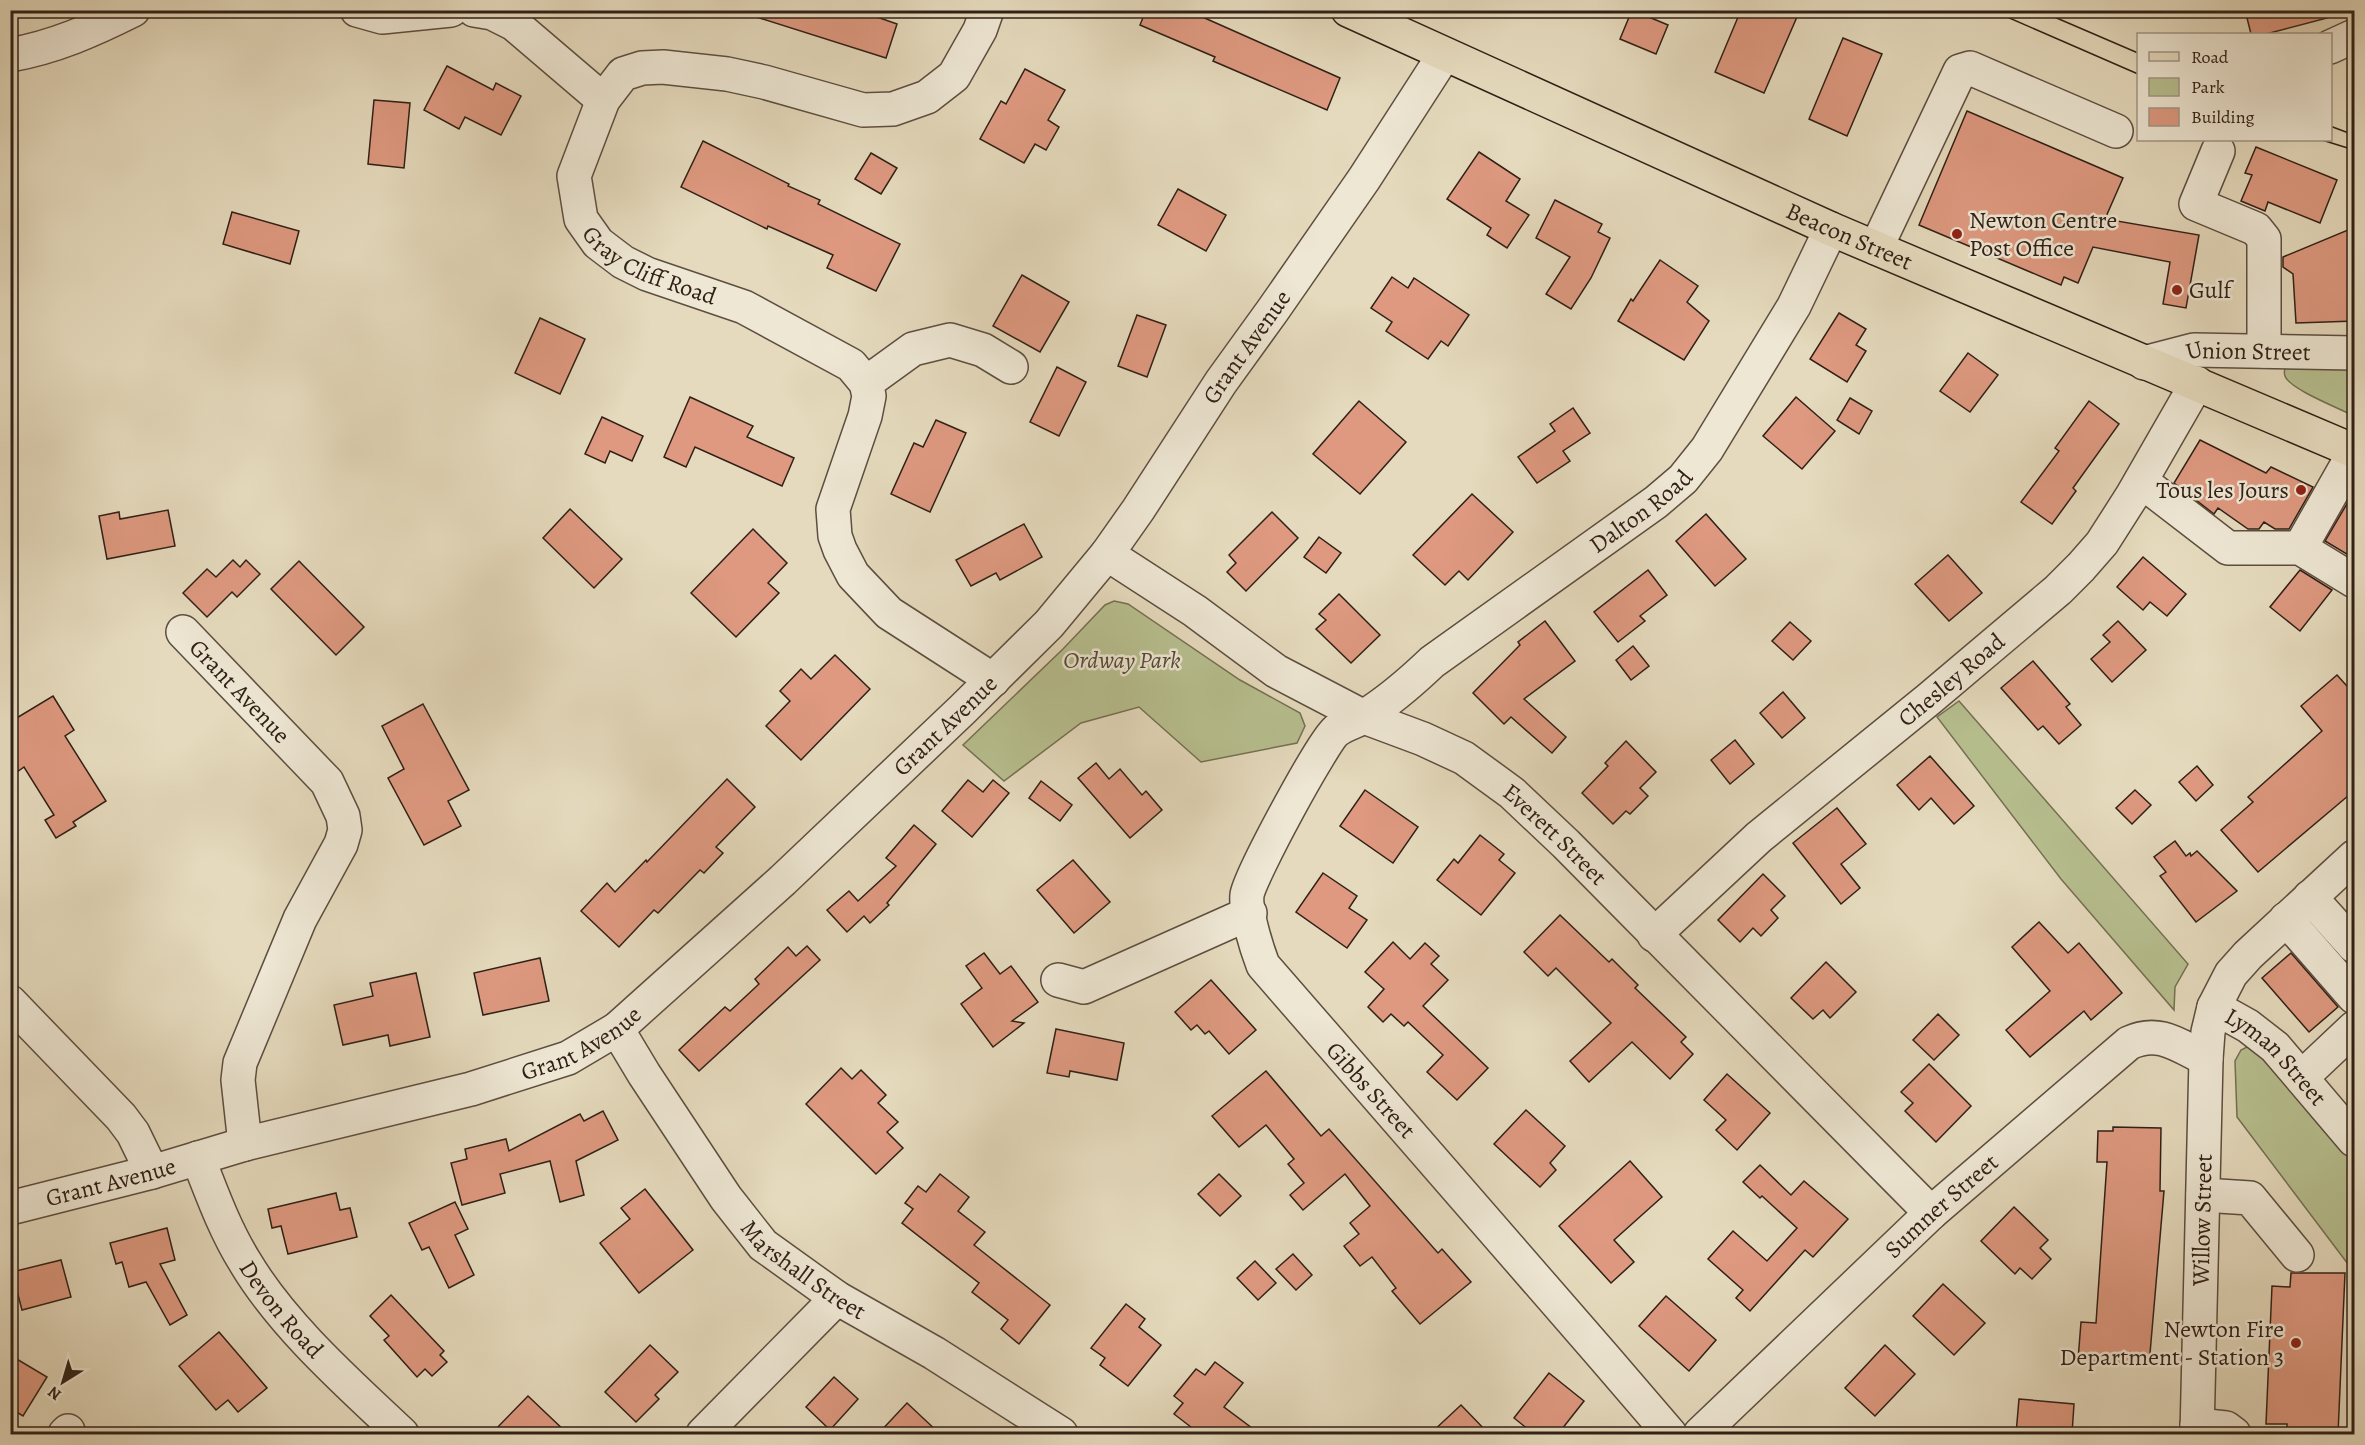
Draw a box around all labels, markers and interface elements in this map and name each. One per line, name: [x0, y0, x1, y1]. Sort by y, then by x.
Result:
legend: [2137, 33, 2332, 141]
text: Road: [2191, 45, 2229, 69]
text: Park: [2191, 75, 2225, 99]
text: Building: [2191, 105, 2255, 129]
street label: Beacon Street: [1781, 195, 1917, 278]
place label: Newton Centre Post Office: [1969, 204, 2117, 264]
street label: Gray Cliff Road: [575, 219, 721, 312]
marker: Newton Centre Post Office: [1950, 227, 1964, 241]
place label: Gulf: [2189, 274, 2234, 306]
street label: Grant Avenue: [1195, 283, 1298, 410]
marker: Gulf: [2170, 283, 2184, 297]
street label: Union Street: [2182, 333, 2311, 368]
street label: Dalton Road: [1583, 463, 1700, 561]
place label: Tous les Jours: [2156, 474, 2289, 506]
marker: Tous les Jours: [2294, 483, 2308, 497]
street label: Chesley Road: [1891, 626, 2012, 734]
street label: Grant Avenue: [182, 632, 297, 750]
park label: Ordway Park: [1063, 644, 1181, 676]
street label: Grant Avenue: [886, 668, 1004, 783]
street label: Everett Street: [1497, 776, 1614, 892]
street label: Grant Avenue: [517, 999, 648, 1088]
street label: Lyman Street: [2219, 1000, 2334, 1112]
street label: Gibbs Street: [1319, 1035, 1423, 1145]
street label: Sumner Street: [1877, 1146, 2005, 1265]
street label: Grant Avenue: [42, 1150, 180, 1214]
street label: Willow Street: [2185, 1153, 2220, 1288]
street label: Marshall Street: [733, 1213, 872, 1327]
street label: Devon Road: [232, 1254, 331, 1366]
place label: Newton Fire Department - Station 3: [2060, 1313, 2284, 1373]
marker: Newton Fire Department - Station 3: [2289, 1336, 2303, 1350]
north arrow: [33, 1352, 93, 1412]
text: N: [43, 1381, 66, 1405]

